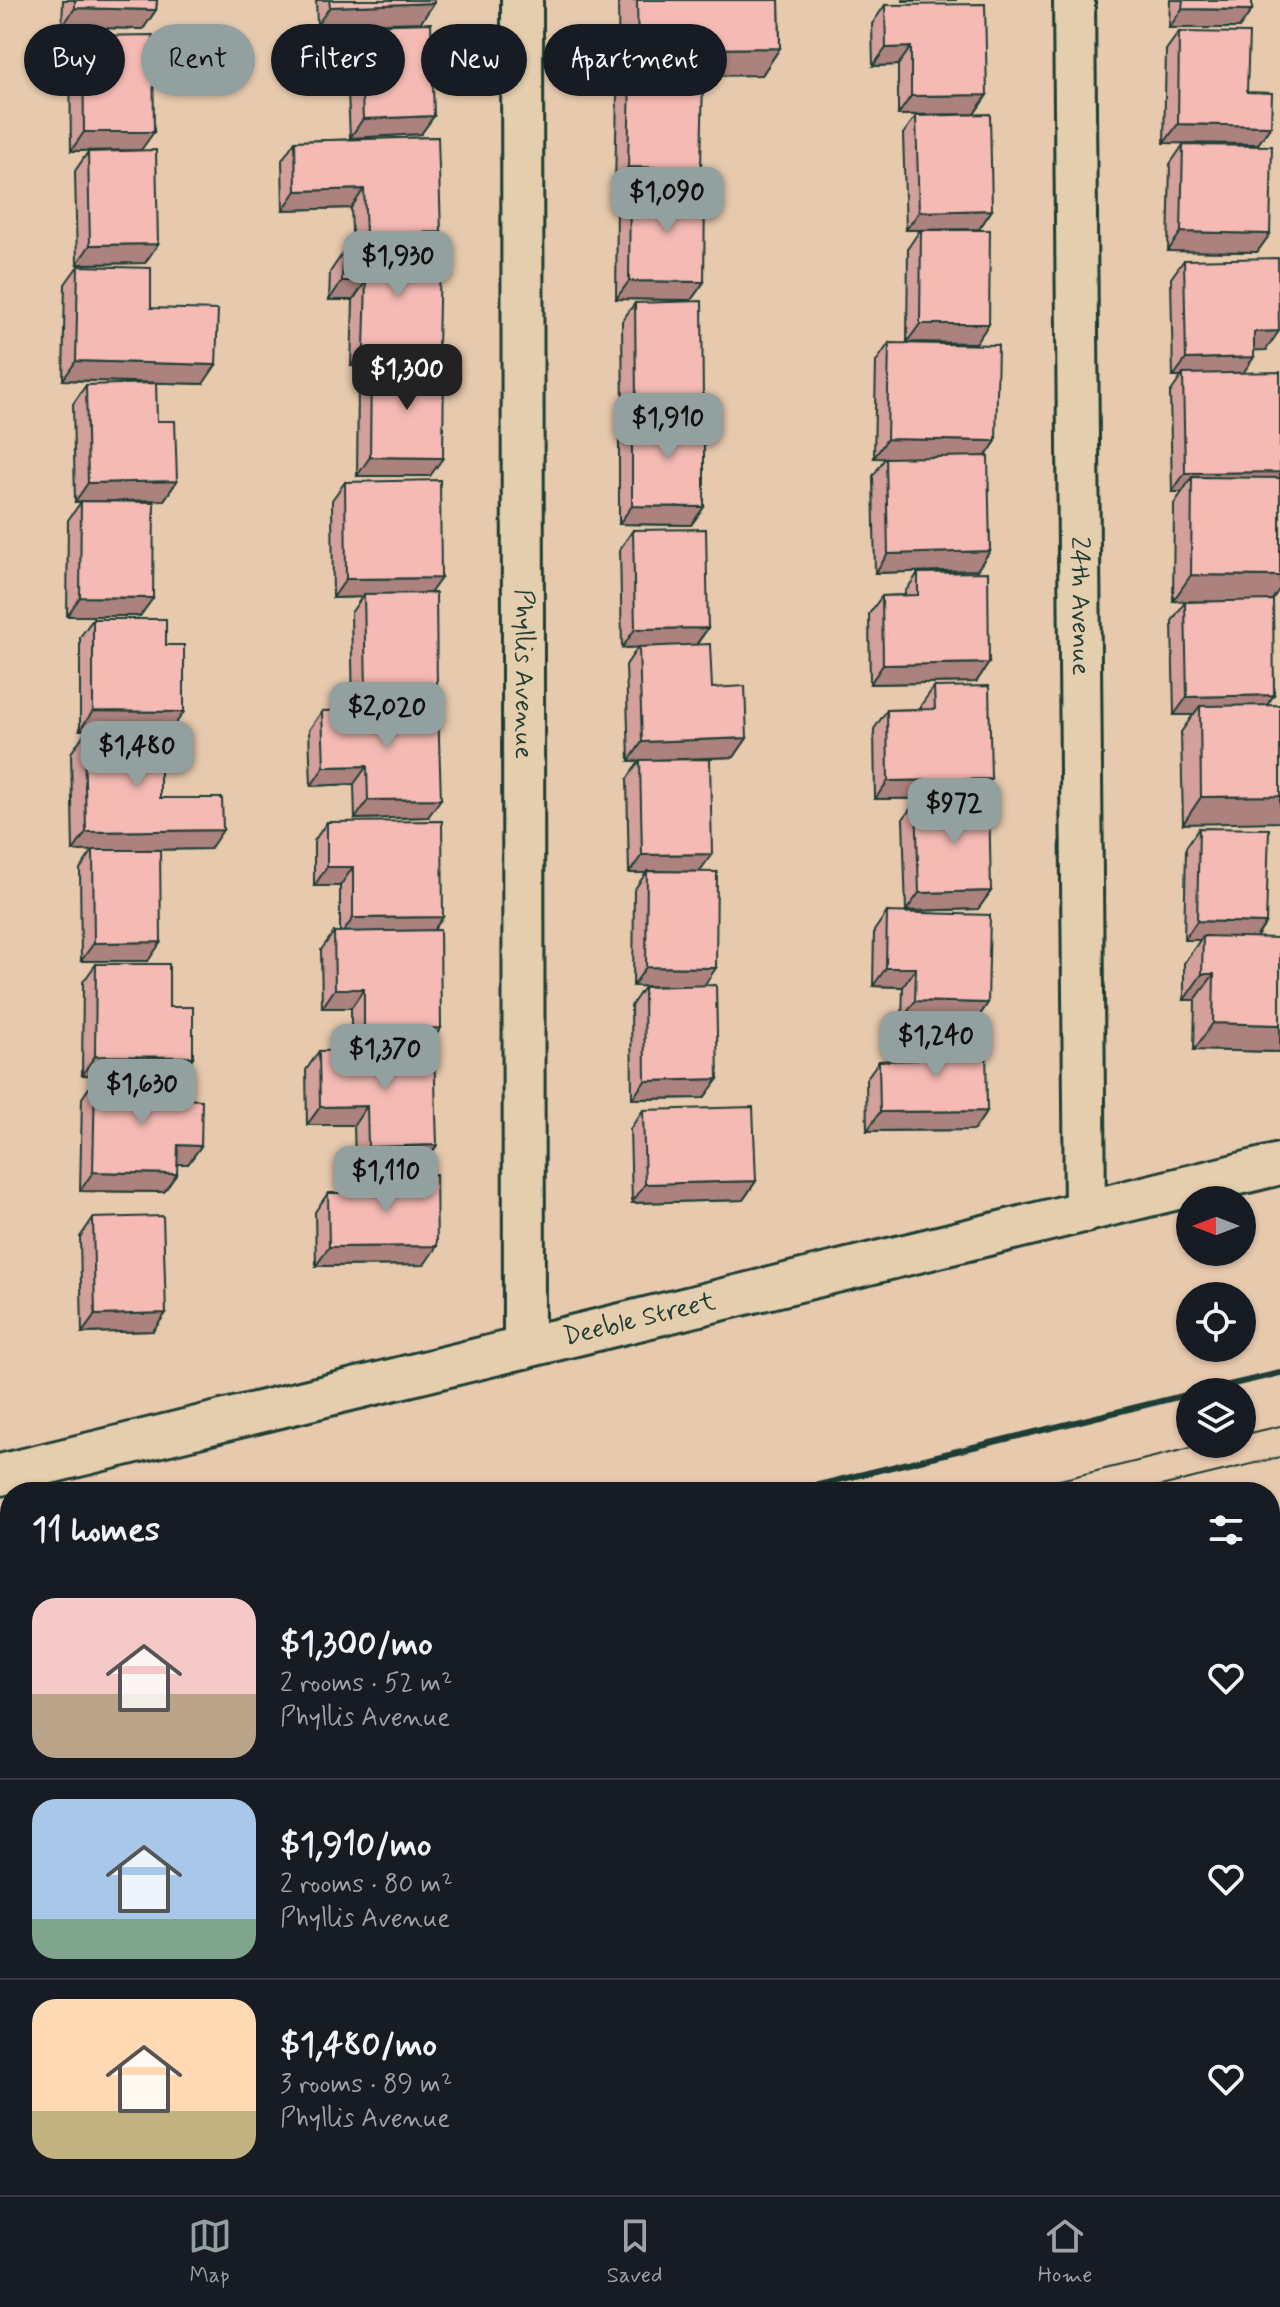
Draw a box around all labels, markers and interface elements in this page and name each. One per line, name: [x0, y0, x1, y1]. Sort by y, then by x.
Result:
chip: Buy: [24, 24, 125, 96]
chip: Rent: [141, 24, 255, 96]
chip: Filters: [271, 24, 405, 96]
chip: New: [421, 24, 527, 96]
chip: Apartment: [543, 24, 727, 96]
pin: $1,090: [602, 167, 732, 235]
text: $1,090: [629, 176, 705, 210]
pin: $1,930: [333, 231, 463, 299]
text: $1,930: [361, 240, 435, 274]
pin: $1,300: [342, 344, 472, 412]
text: $1,300: [370, 353, 444, 387]
pin: $1,910: [603, 393, 733, 461]
text: $1,910: [632, 402, 704, 436]
street label: 24th Avenue: [1062, 536, 1097, 676]
street label: Phyllis Avenue: [506, 589, 540, 759]
pin: $2,020: [322, 682, 452, 750]
text: $2,020: [348, 691, 426, 725]
pin: $1,480: [72, 721, 202, 789]
text: $1,480: [99, 730, 175, 764]
pin: $972: [907, 778, 1001, 846]
text: $972: [926, 787, 982, 821]
pin: $1,240: [871, 1011, 1001, 1079]
text: $1,240: [898, 1020, 974, 1054]
pin: $1,370: [320, 1024, 450, 1092]
text: $1,370: [349, 1033, 421, 1067]
pin: $1,630: [77, 1059, 207, 1127]
text: $1,630: [106, 1068, 178, 1102]
pin: $1,110: [321, 1146, 451, 1214]
text: $1,110: [352, 1155, 420, 1189]
north arrow: [1176, 1186, 1256, 1266]
map controls: [1176, 1186, 1256, 1458]
button: locate: [1176, 1282, 1256, 1362]
street label: Deeble Street: [560, 1285, 719, 1355]
button: layers: [1176, 1378, 1256, 1458]
text: 11 homes: [32, 1508, 160, 1553]
icon: filters: [1204, 1508, 1248, 1552]
text: $1,300/mo: [280, 1622, 433, 1667]
icon: home: [96, 1630, 192, 1726]
icon: heart: [1204, 1656, 1248, 1700]
text: 2 rooms · 52 m²: [280, 1667, 452, 1701]
text: Phyllis Avenue: [280, 1701, 450, 1735]
text: $1,910/mo: [280, 1823, 431, 1868]
icon: home: [96, 1831, 192, 1927]
icon: heart: [1204, 1857, 1248, 1901]
text: 2 rooms · 80 m²: [280, 1868, 453, 1902]
text: Phyllis Avenue: [280, 1902, 450, 1936]
text: $1,480/mo: [280, 2023, 437, 2068]
icon: home: [96, 2031, 192, 2127]
icon: heart: [1204, 2057, 1248, 2101]
text: 3 rooms · 89 m²: [280, 2068, 452, 2102]
text: Phyllis Avenue: [280, 2102, 450, 2136]
tab: Map: [188, 2214, 232, 2290]
tab: Saved: [607, 2214, 662, 2290]
tab: Home: [1038, 2214, 1092, 2290]

